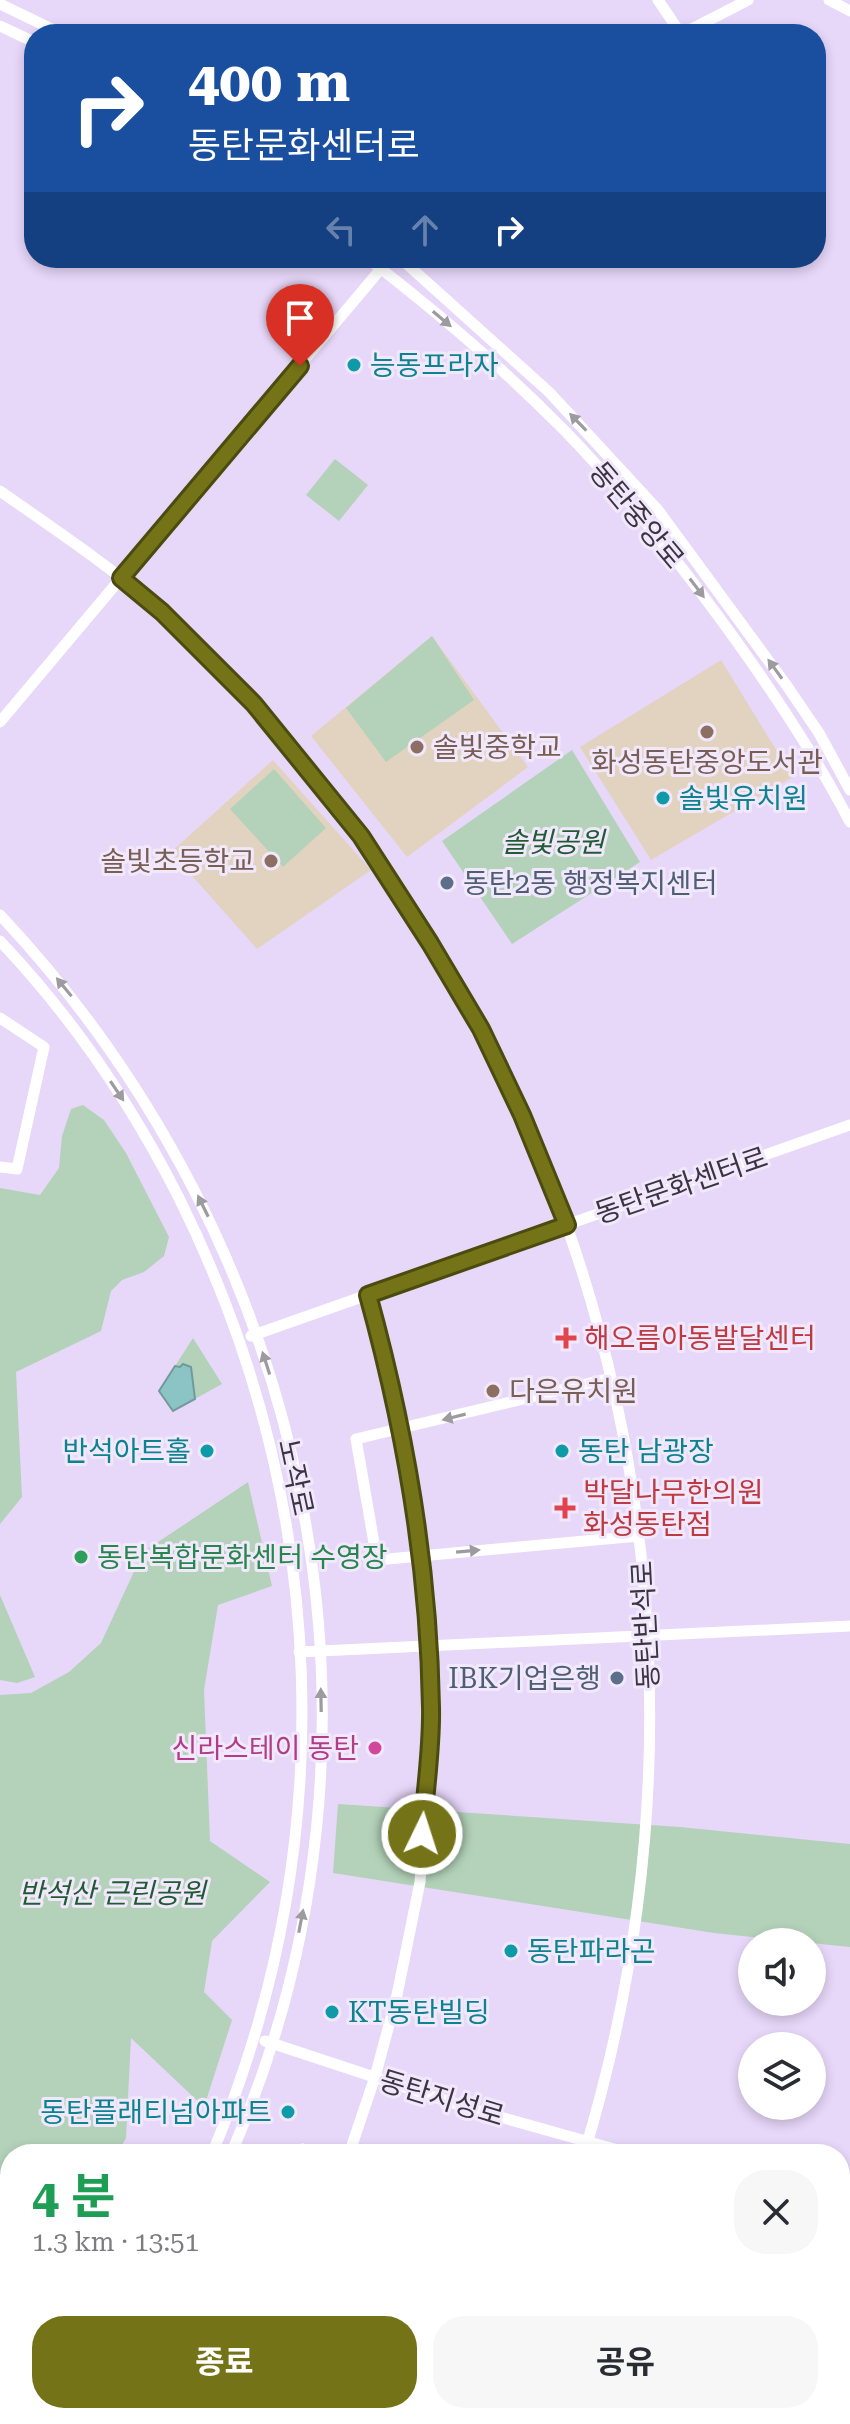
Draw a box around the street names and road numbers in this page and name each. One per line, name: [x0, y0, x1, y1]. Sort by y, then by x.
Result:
street label: 동탄중앙로: [583, 455, 691, 575]
street label: 동탄문화센터로: [591, 1141, 772, 1230]
street label: 노작로: [271, 1436, 320, 1518]
street label: 동탄반석로: [626, 1560, 665, 1690]
street label: 동탄지성로: [375, 2064, 508, 2133]

